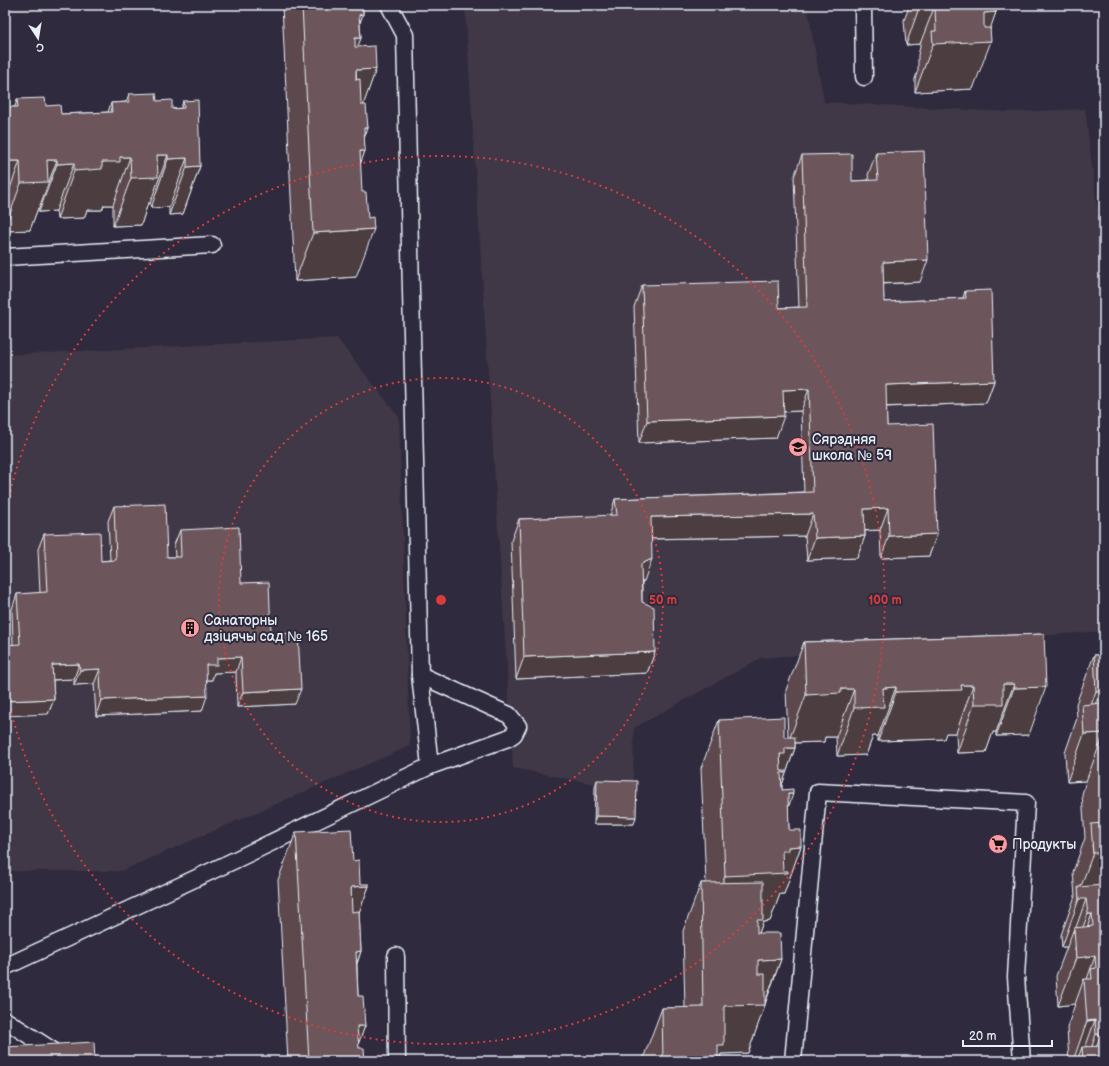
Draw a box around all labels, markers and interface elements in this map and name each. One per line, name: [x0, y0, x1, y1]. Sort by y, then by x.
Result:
north arrow: [18, 18, 58, 58]
text: С: [35, 40, 45, 55]
place label: Сярэдняя школа № 59: [812, 431, 892, 464]
school or university icon: Сярэдняя школа № 59: [787, 436, 809, 458]
centre of rings: [434, 593, 448, 607]
text: 50 m: [649, 593, 677, 608]
text: 100 m: [868, 593, 902, 608]
place label: Санаторны дзіцячы сад № 165: [204, 612, 328, 645]
building icon: Санаторны дзіцячы сад № 165: [179, 617, 201, 639]
supermarket icon: Продукты: [987, 833, 1009, 855]
place label: Продукты: [1012, 836, 1076, 853]
scale bar: [963, 1022, 1052, 1048]
text: 20 m: [969, 1029, 996, 1044]

